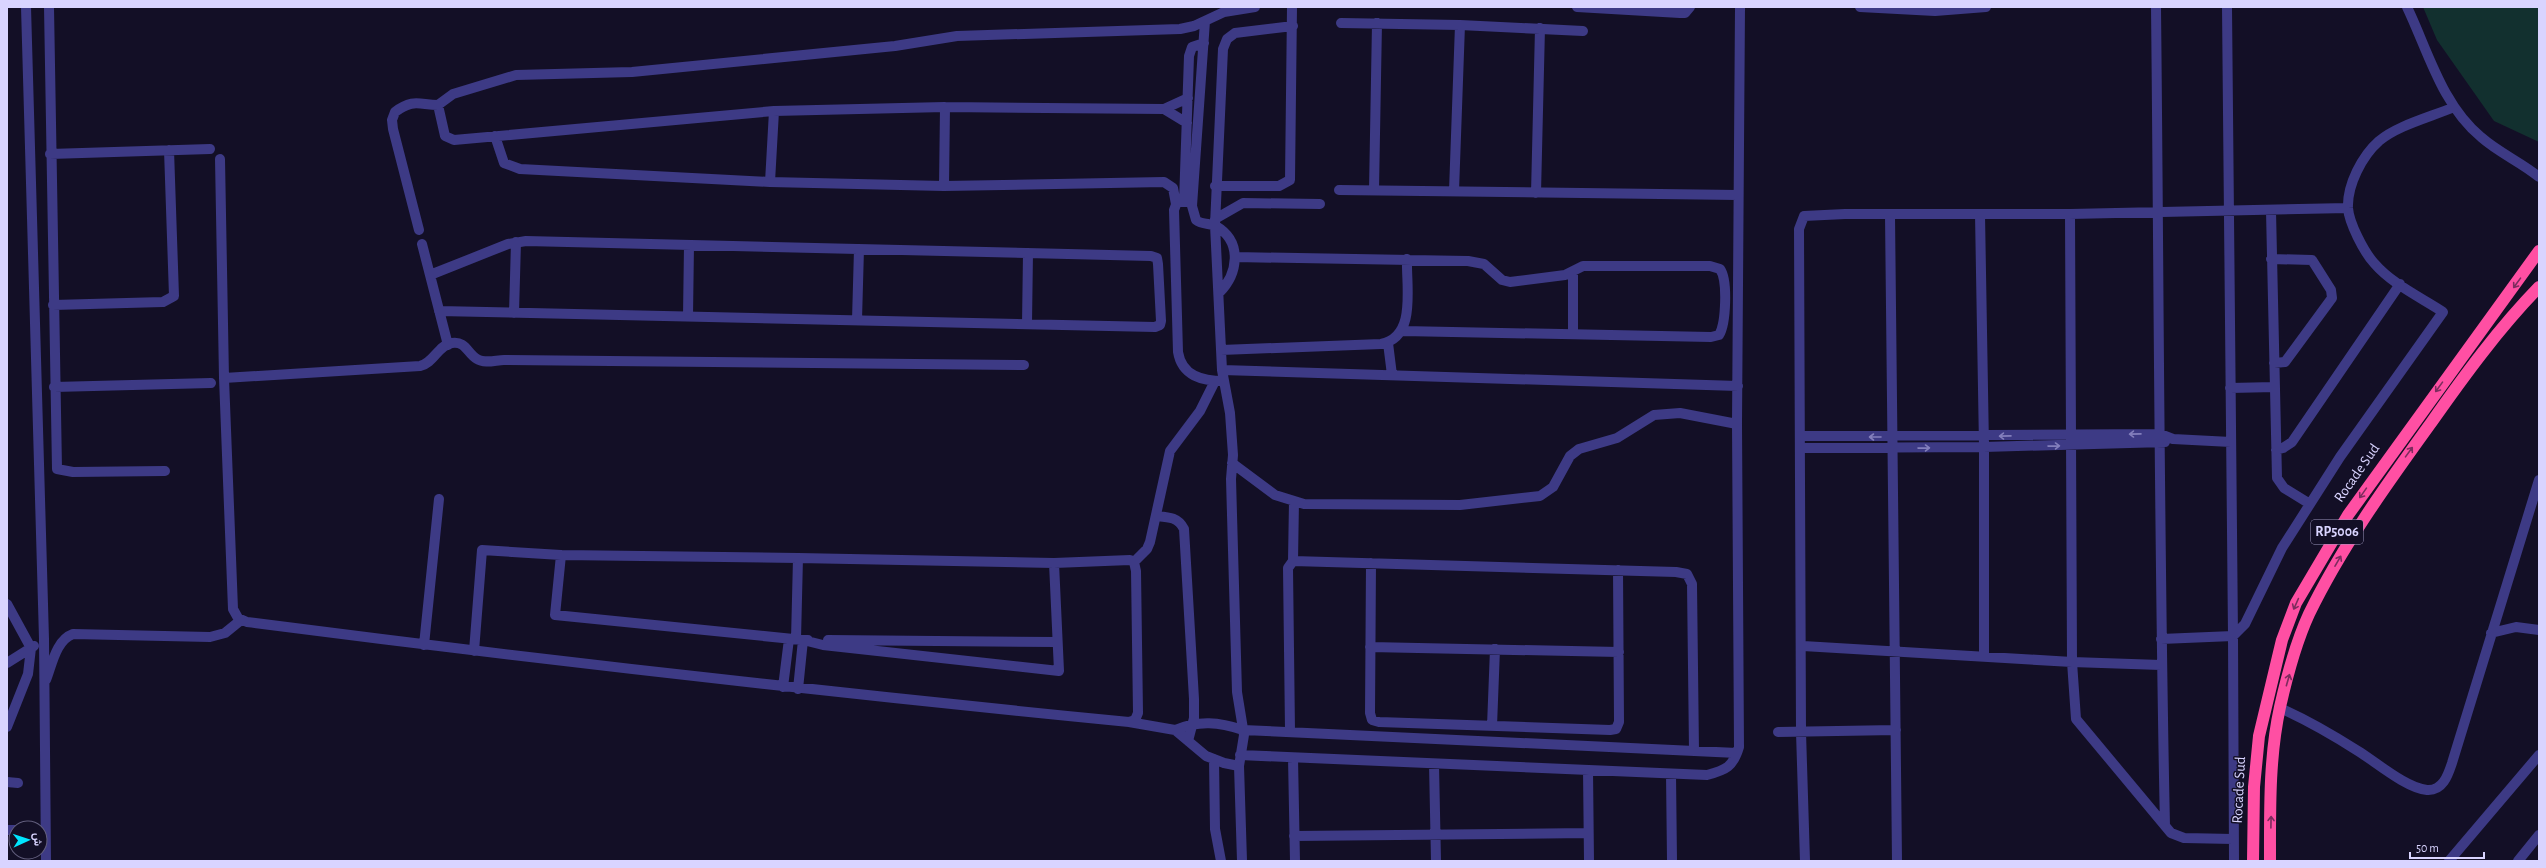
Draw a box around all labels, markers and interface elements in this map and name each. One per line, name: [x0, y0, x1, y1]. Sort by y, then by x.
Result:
one-way arrow: [2513, 277, 2521, 288]
one-way arrow: [2434, 381, 2443, 392]
one-way arrow: [2129, 430, 2142, 438]
one-way arrow: [1999, 432, 2012, 440]
one-way arrow: [1869, 433, 1882, 441]
street label: Rocade Sud: [2332, 441, 2383, 505]
one-way arrow: [2047, 442, 2060, 450]
one-way arrow: [1917, 444, 1930, 452]
one-way arrow: [2405, 446, 2414, 457]
one-way arrow: [2359, 487, 2367, 498]
road number: RP5006: [2311, 520, 2363, 544]
one-way arrow: [2335, 555, 2343, 567]
one-way arrow: [2292, 597, 2299, 609]
one-way arrow: [2284, 673, 2292, 686]
street label: Rocade Sud: [2230, 756, 2248, 824]
one-way arrow: [2267, 816, 2275, 829]
north arrow: [8, 820, 48, 860]
text: ش: [31, 833, 43, 846]
scale bar: [2410, 834, 2484, 860]
text: 50 m: [2416, 842, 2439, 854]

